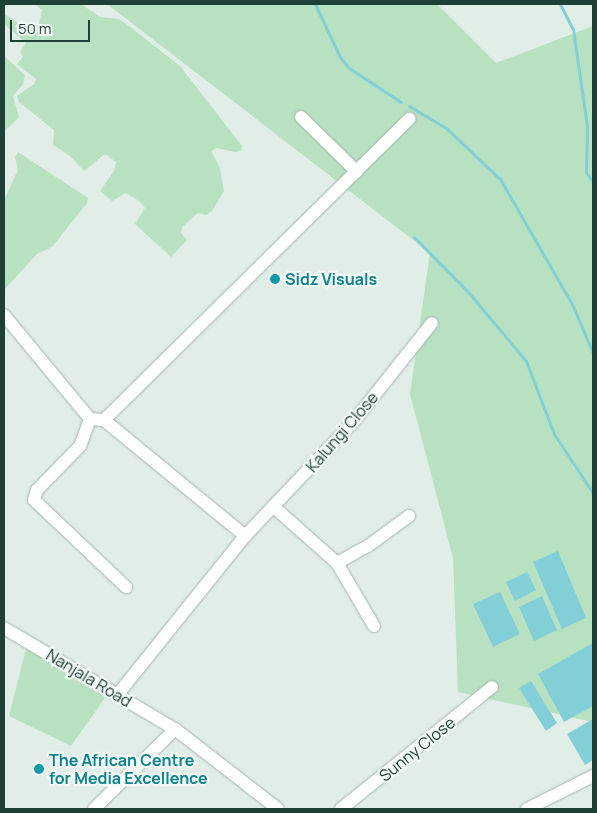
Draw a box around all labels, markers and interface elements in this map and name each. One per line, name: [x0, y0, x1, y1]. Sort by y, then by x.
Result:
scale bar: [12, 10, 92, 42]
text: 50 m: [18, 18, 52, 39]
place label: Sidz Visuals: [285, 269, 377, 289]
marker: Sidz Visuals: [269, 273, 281, 285]
street label: Kalungi Close: [302, 388, 382, 476]
street label: Nanjala Road: [43, 645, 135, 711]
street label: Sunny Close: [375, 713, 459, 785]
place label: The African Centre for Media Excellence: [49, 750, 208, 788]
marker: The African Centre for Media Excellence: [33, 763, 45, 775]

